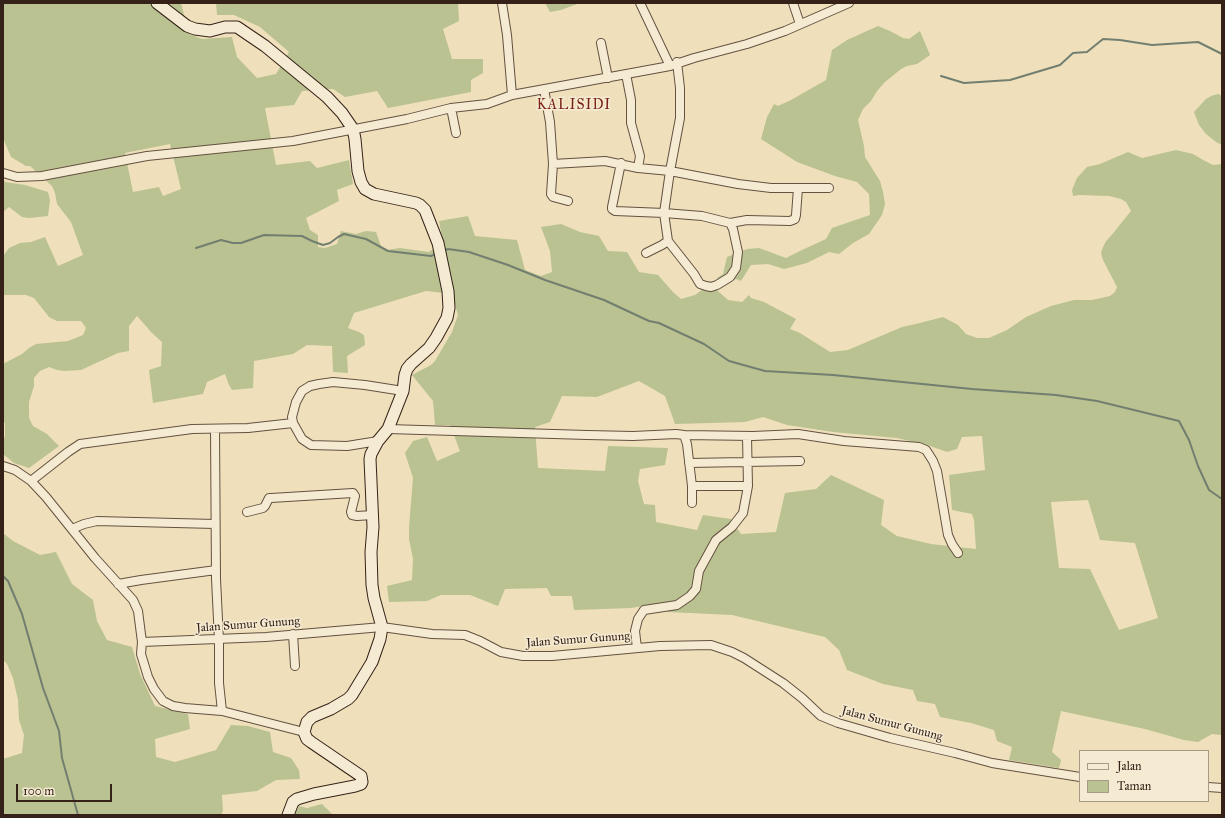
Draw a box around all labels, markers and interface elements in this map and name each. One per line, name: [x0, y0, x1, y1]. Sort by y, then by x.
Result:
district label: KALISIDI: [537, 98, 611, 114]
street label: Jalan Sumur Gunung: [196, 614, 300, 636]
street label: Jalan Sumur Gunung: [526, 629, 630, 651]
street label: Jalan Sumur Gunung: [840, 704, 944, 744]
legend: [1079, 750, 1209, 802]
text: Jalan: [1117, 759, 1141, 773]
scale bar: [18, 776, 114, 802]
text: Taman: [1117, 779, 1151, 793]
text: 100 m: [23, 784, 54, 798]

